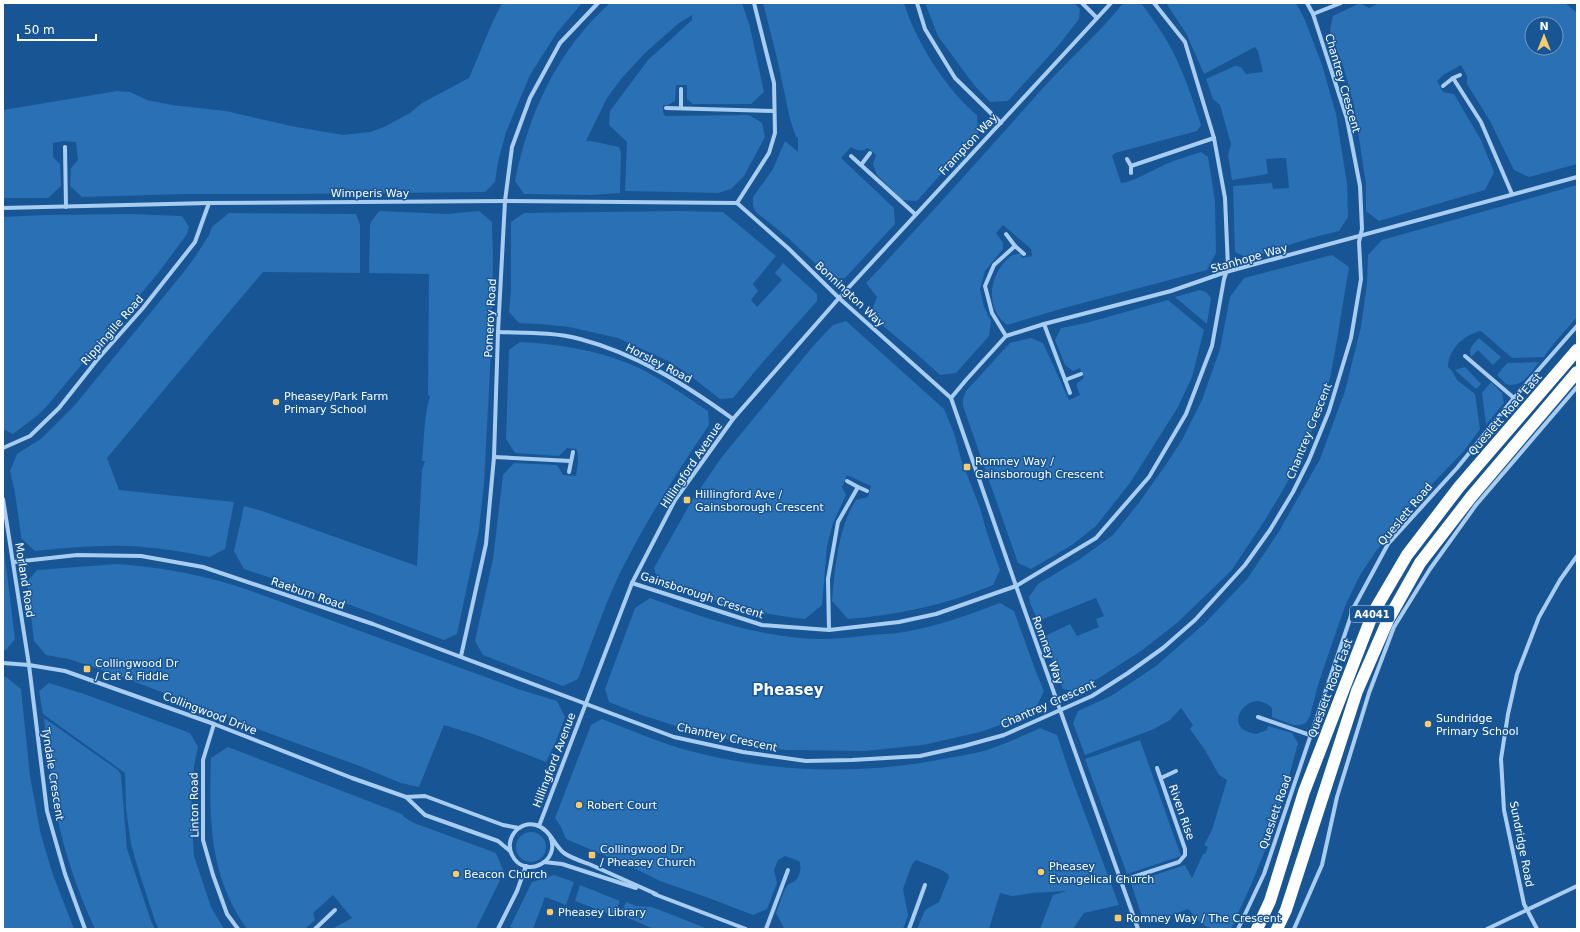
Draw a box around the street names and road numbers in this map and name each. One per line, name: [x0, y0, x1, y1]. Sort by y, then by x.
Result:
street label: Chantrey Crescent: [1322, 32, 1363, 135]
street label: Frampton Way: [937, 111, 1001, 178]
street label: Wimperis Way: [331, 187, 410, 200]
street label: Stanhope Way: [1209, 241, 1290, 276]
street label: Bonnington Way: [812, 259, 887, 330]
street label: Pomeroy Road: [482, 278, 499, 358]
street label: Rippingille Road: [78, 293, 146, 368]
street label: Horsley Road: [623, 341, 694, 386]
street label: Queslett Road East: [1466, 370, 1545, 458]
street label: Chantrey Crescent: [1284, 381, 1335, 481]
street label: Hillingford Avenue: [658, 420, 725, 511]
street label: Queslett Road: [1375, 480, 1435, 548]
street label: Morland Road: [12, 542, 37, 618]
street label: Gainsborough Crescent: [639, 569, 766, 622]
street label: Raeburn Road: [269, 575, 346, 612]
road number: A4041: [1350, 606, 1394, 622]
street label: Romney Way: [1029, 614, 1066, 687]
street label: Queslett Road East: [1306, 636, 1356, 739]
street label: Chantrey Crescent: [999, 677, 1098, 731]
street label: Collingwood Drive: [161, 690, 259, 737]
street label: Hillingford Avenue: [530, 711, 579, 810]
street label: Chantrey Crescent: [676, 720, 779, 755]
street label: Tyndale Crescent: [39, 726, 66, 822]
street label: Linton Road: [187, 772, 202, 838]
street label: Queslett Road: [1257, 773, 1294, 851]
street label: Riven Rise: [1166, 783, 1197, 842]
street label: Sundridge Road: [1507, 800, 1536, 888]

